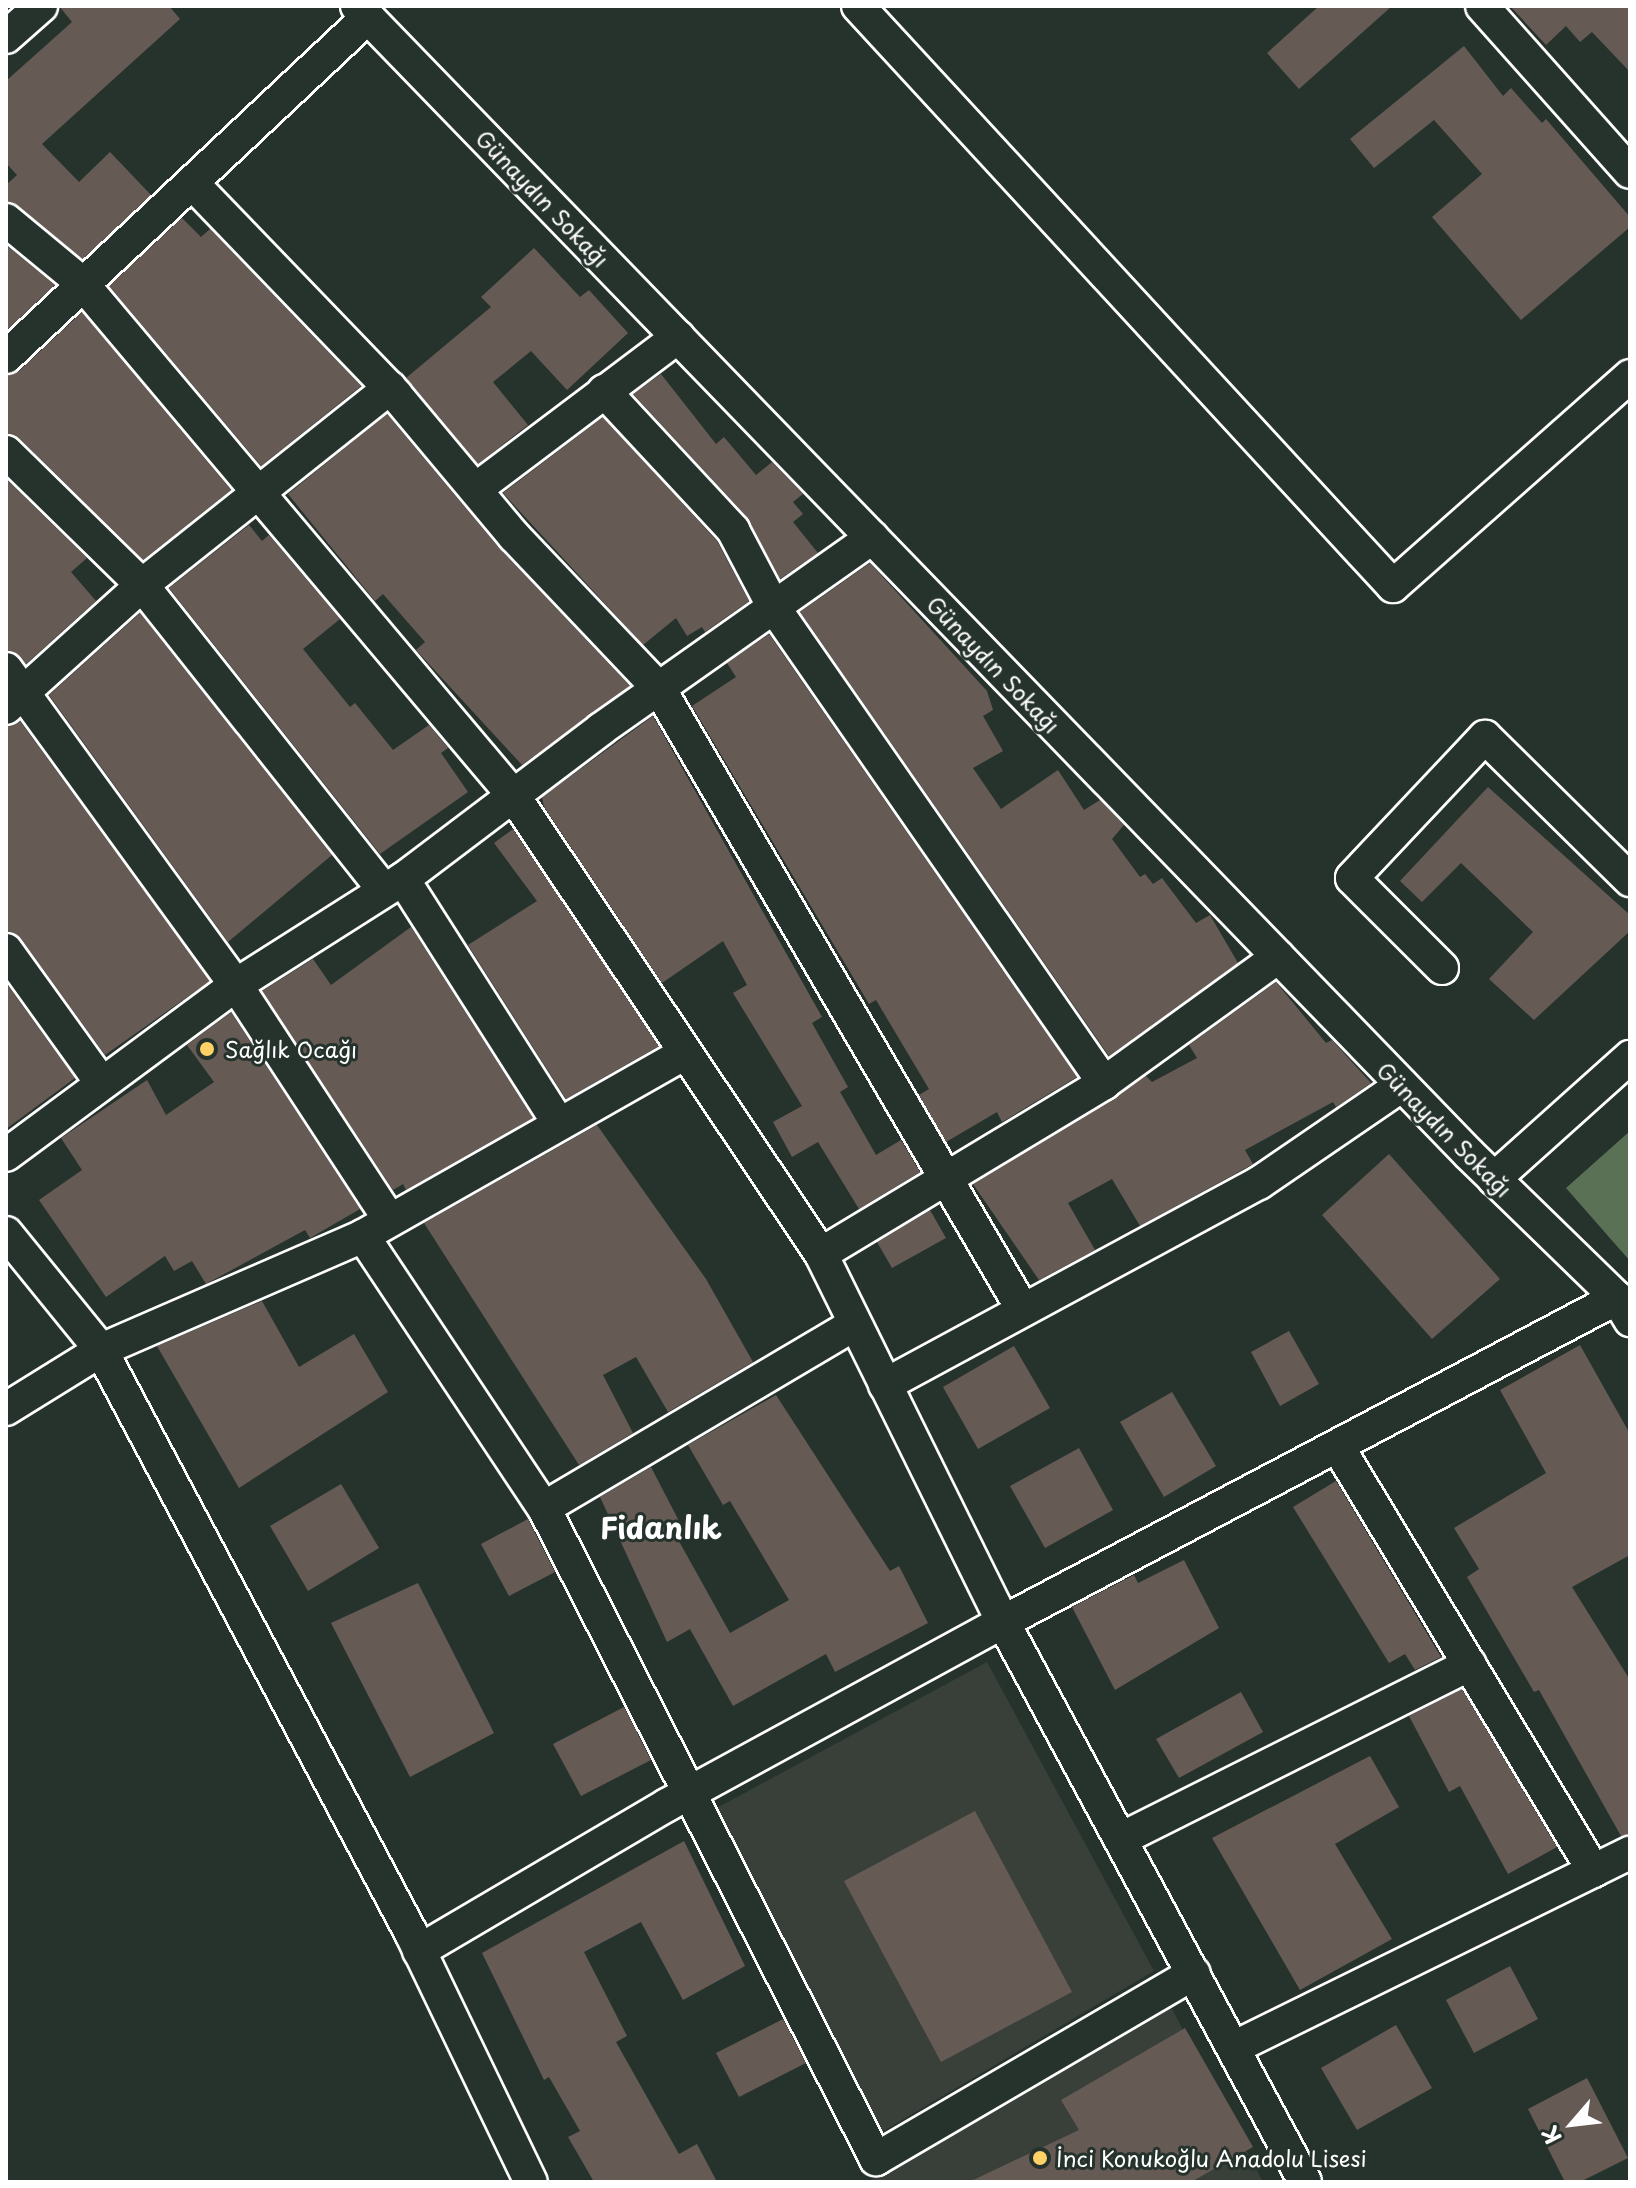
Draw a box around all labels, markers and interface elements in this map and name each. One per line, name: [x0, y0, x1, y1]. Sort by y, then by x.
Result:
street label: Günaydın Sokağı: [471, 124, 615, 272]
street label: Günaydın Sokağı: [922, 590, 1066, 738]
place label: Sağlık Ocağı: [225, 1036, 359, 1062]
marker: Sağlık Ocağı: [196, 1038, 218, 1060]
street label: Günaydın Sokağı: [1372, 1056, 1518, 1202]
district label: Fidanlık: [600, 1509, 722, 1545]
north arrow: [1532, 2084, 1612, 2164]
text: K: [1532, 2121, 1569, 2150]
place label: İnci Konukoğlu Anadolu Lisesi: [1056, 2145, 1366, 2171]
marker: İnci Konukoğlu Anadolu Lisesi: [1031, 2149, 1049, 2167]

